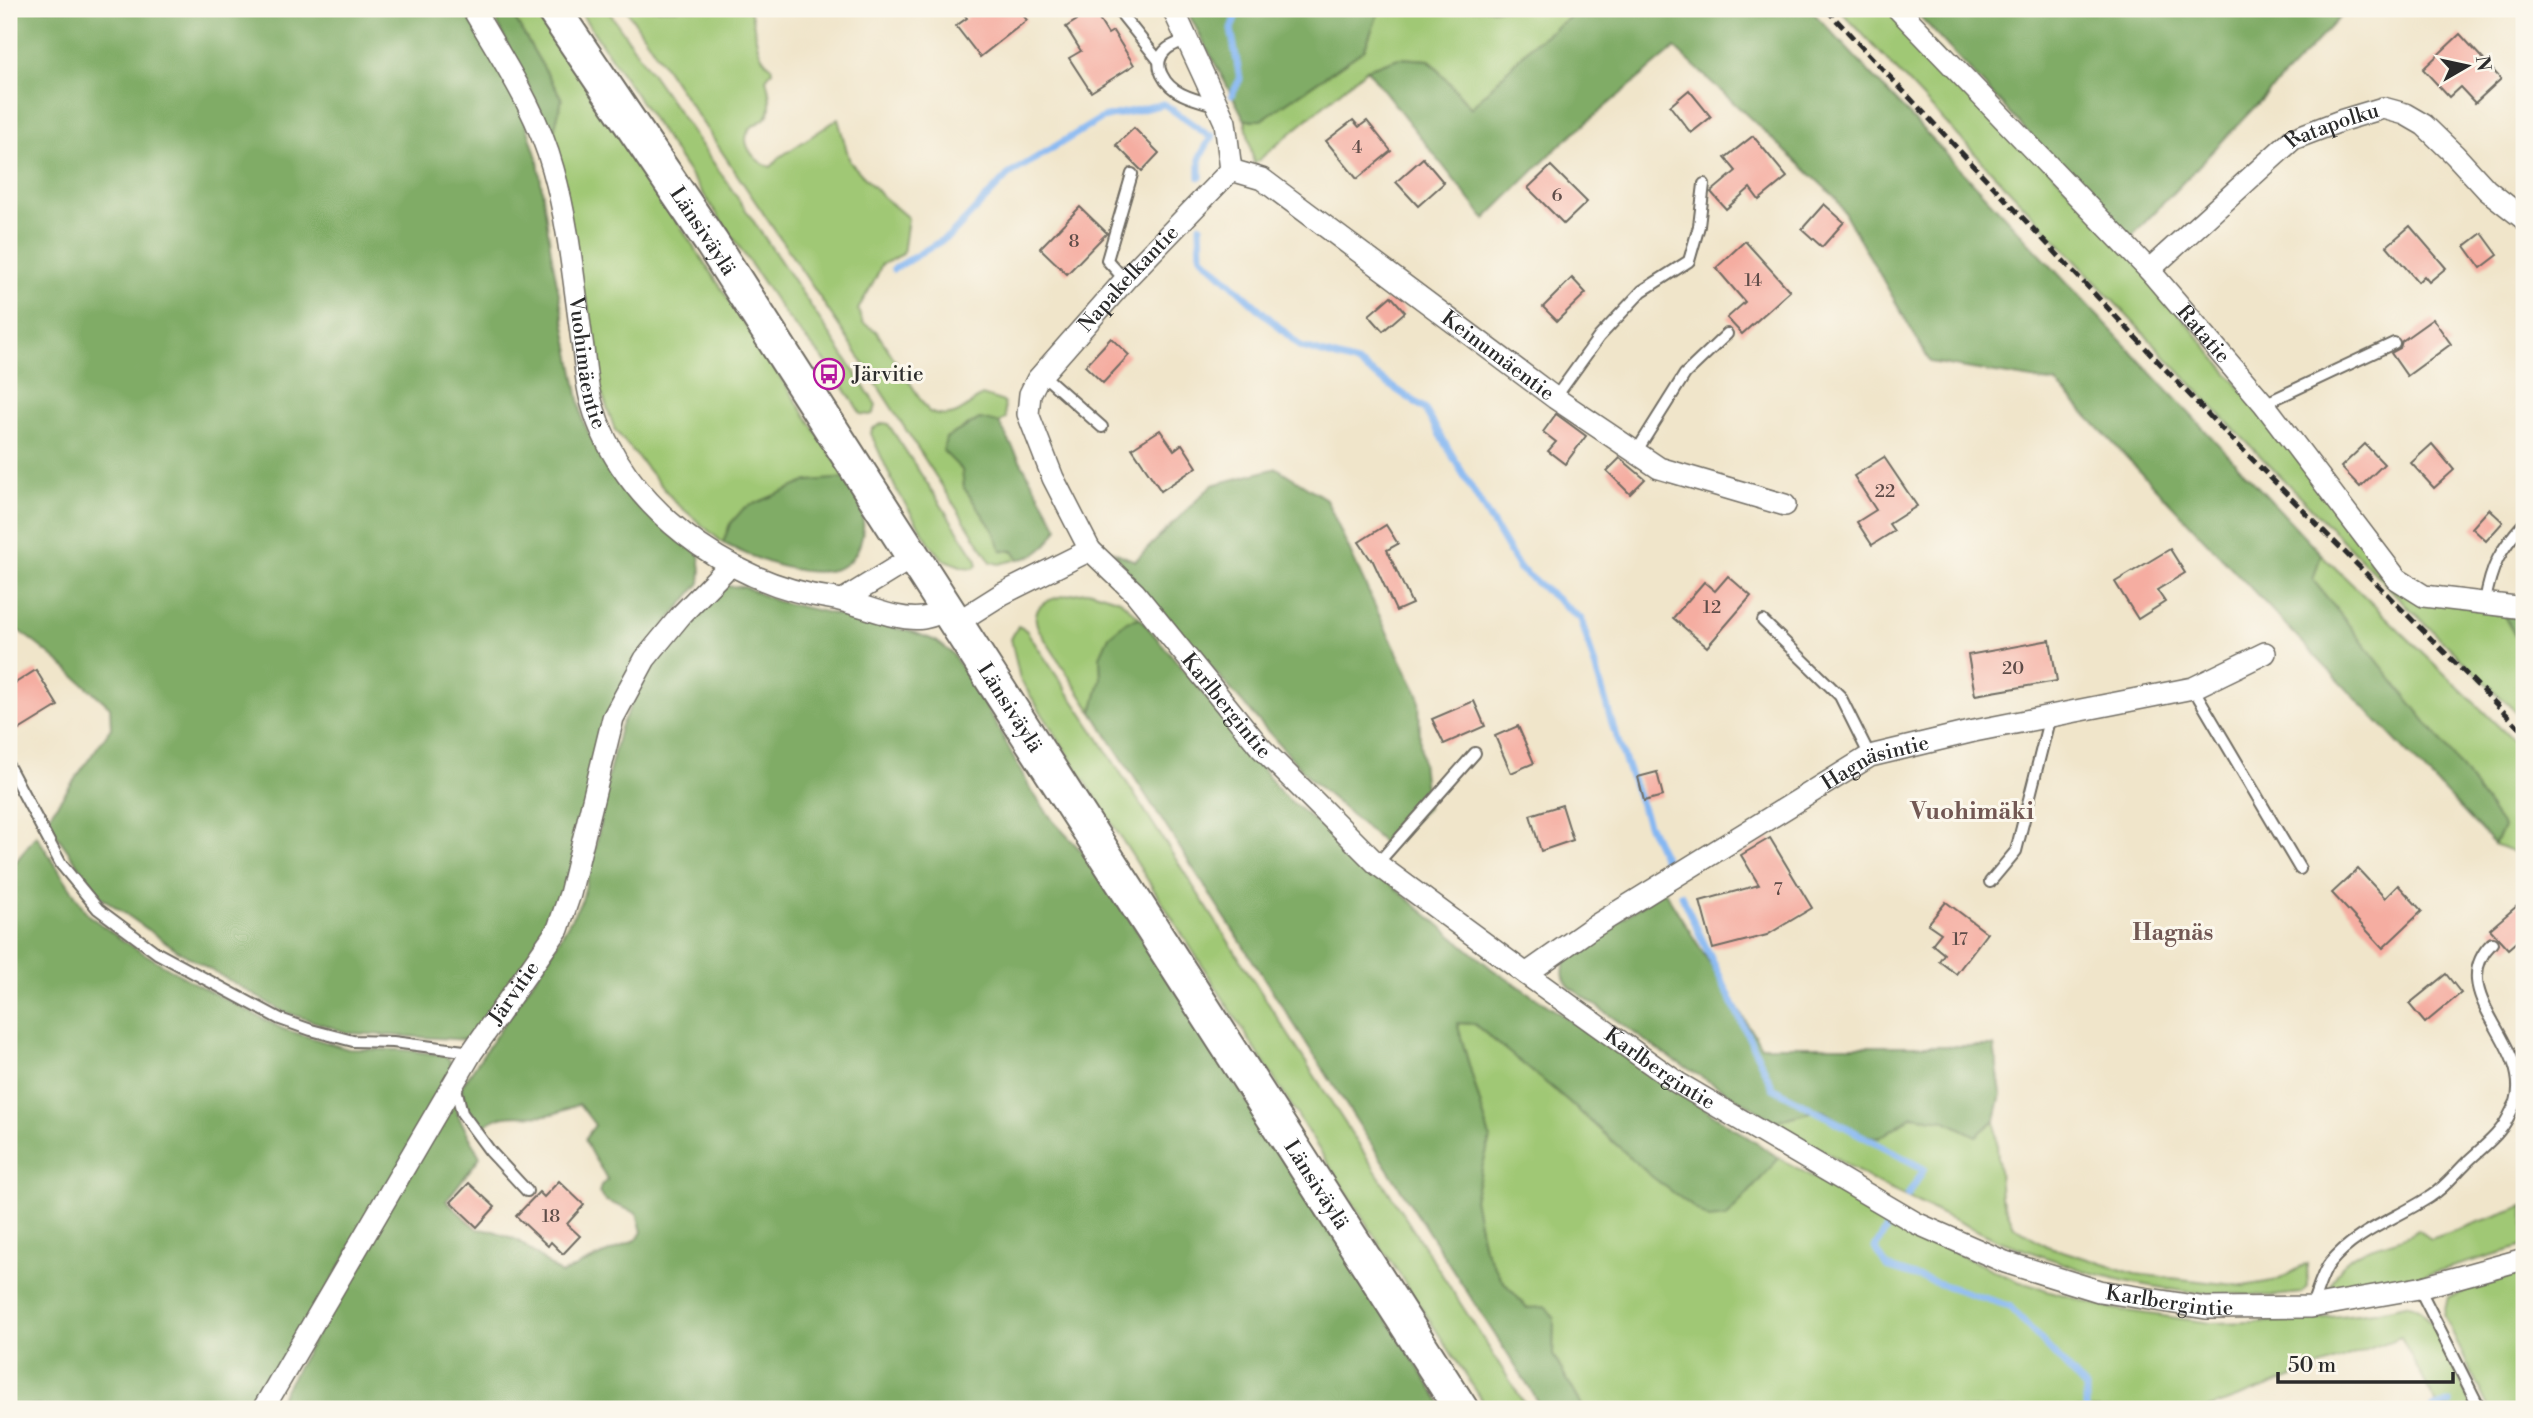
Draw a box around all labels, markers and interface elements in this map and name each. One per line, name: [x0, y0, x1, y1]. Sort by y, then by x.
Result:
north arrow: [2432, 32, 2502, 102]
text: N: [2470, 54, 2496, 73]
street label: Ratapolku: [2279, 98, 2382, 154]
house number: 4: [1352, 136, 1363, 159]
street label: Länsiväylä: [663, 182, 741, 281]
house number: 6: [1552, 184, 1563, 207]
street label: Napakelkantie: [1073, 220, 1185, 338]
house number: 8: [1068, 230, 1080, 253]
house number: 14: [1744, 269, 1762, 292]
street label: Vuohimäentie: [562, 294, 612, 433]
street label: Ratatie: [2171, 300, 2235, 369]
street label: Keinumäentie: [1436, 306, 1559, 407]
bus stop icon: Järvitie: [812, 357, 846, 391]
place label: Järvitie: [851, 362, 924, 388]
house number: 22: [1875, 480, 1895, 503]
house number: 12: [1703, 596, 1721, 619]
street label: Karlbergintie: [1175, 648, 1276, 765]
house number: 20: [2002, 657, 2024, 680]
street label: Länsiväylä: [971, 659, 1048, 758]
street label: Hagnäsintie: [1817, 730, 1932, 797]
district label: Vuohimäki: [1909, 797, 2034, 827]
house number: 7: [1773, 878, 1783, 901]
district label: Hagnäs: [2133, 919, 2214, 947]
house number: 17: [1952, 928, 1968, 951]
street label: Järvitie: [483, 957, 545, 1031]
street label: Karlbergintie: [1599, 1022, 1720, 1116]
street label: Länsiväylä: [1278, 1136, 1354, 1235]
house number: 18: [542, 1205, 560, 1228]
street label: Karlbergintie: [2104, 1280, 2233, 1322]
scale bar: [2278, 1341, 2452, 1385]
text: 50 m: [2288, 1353, 2336, 1379]

